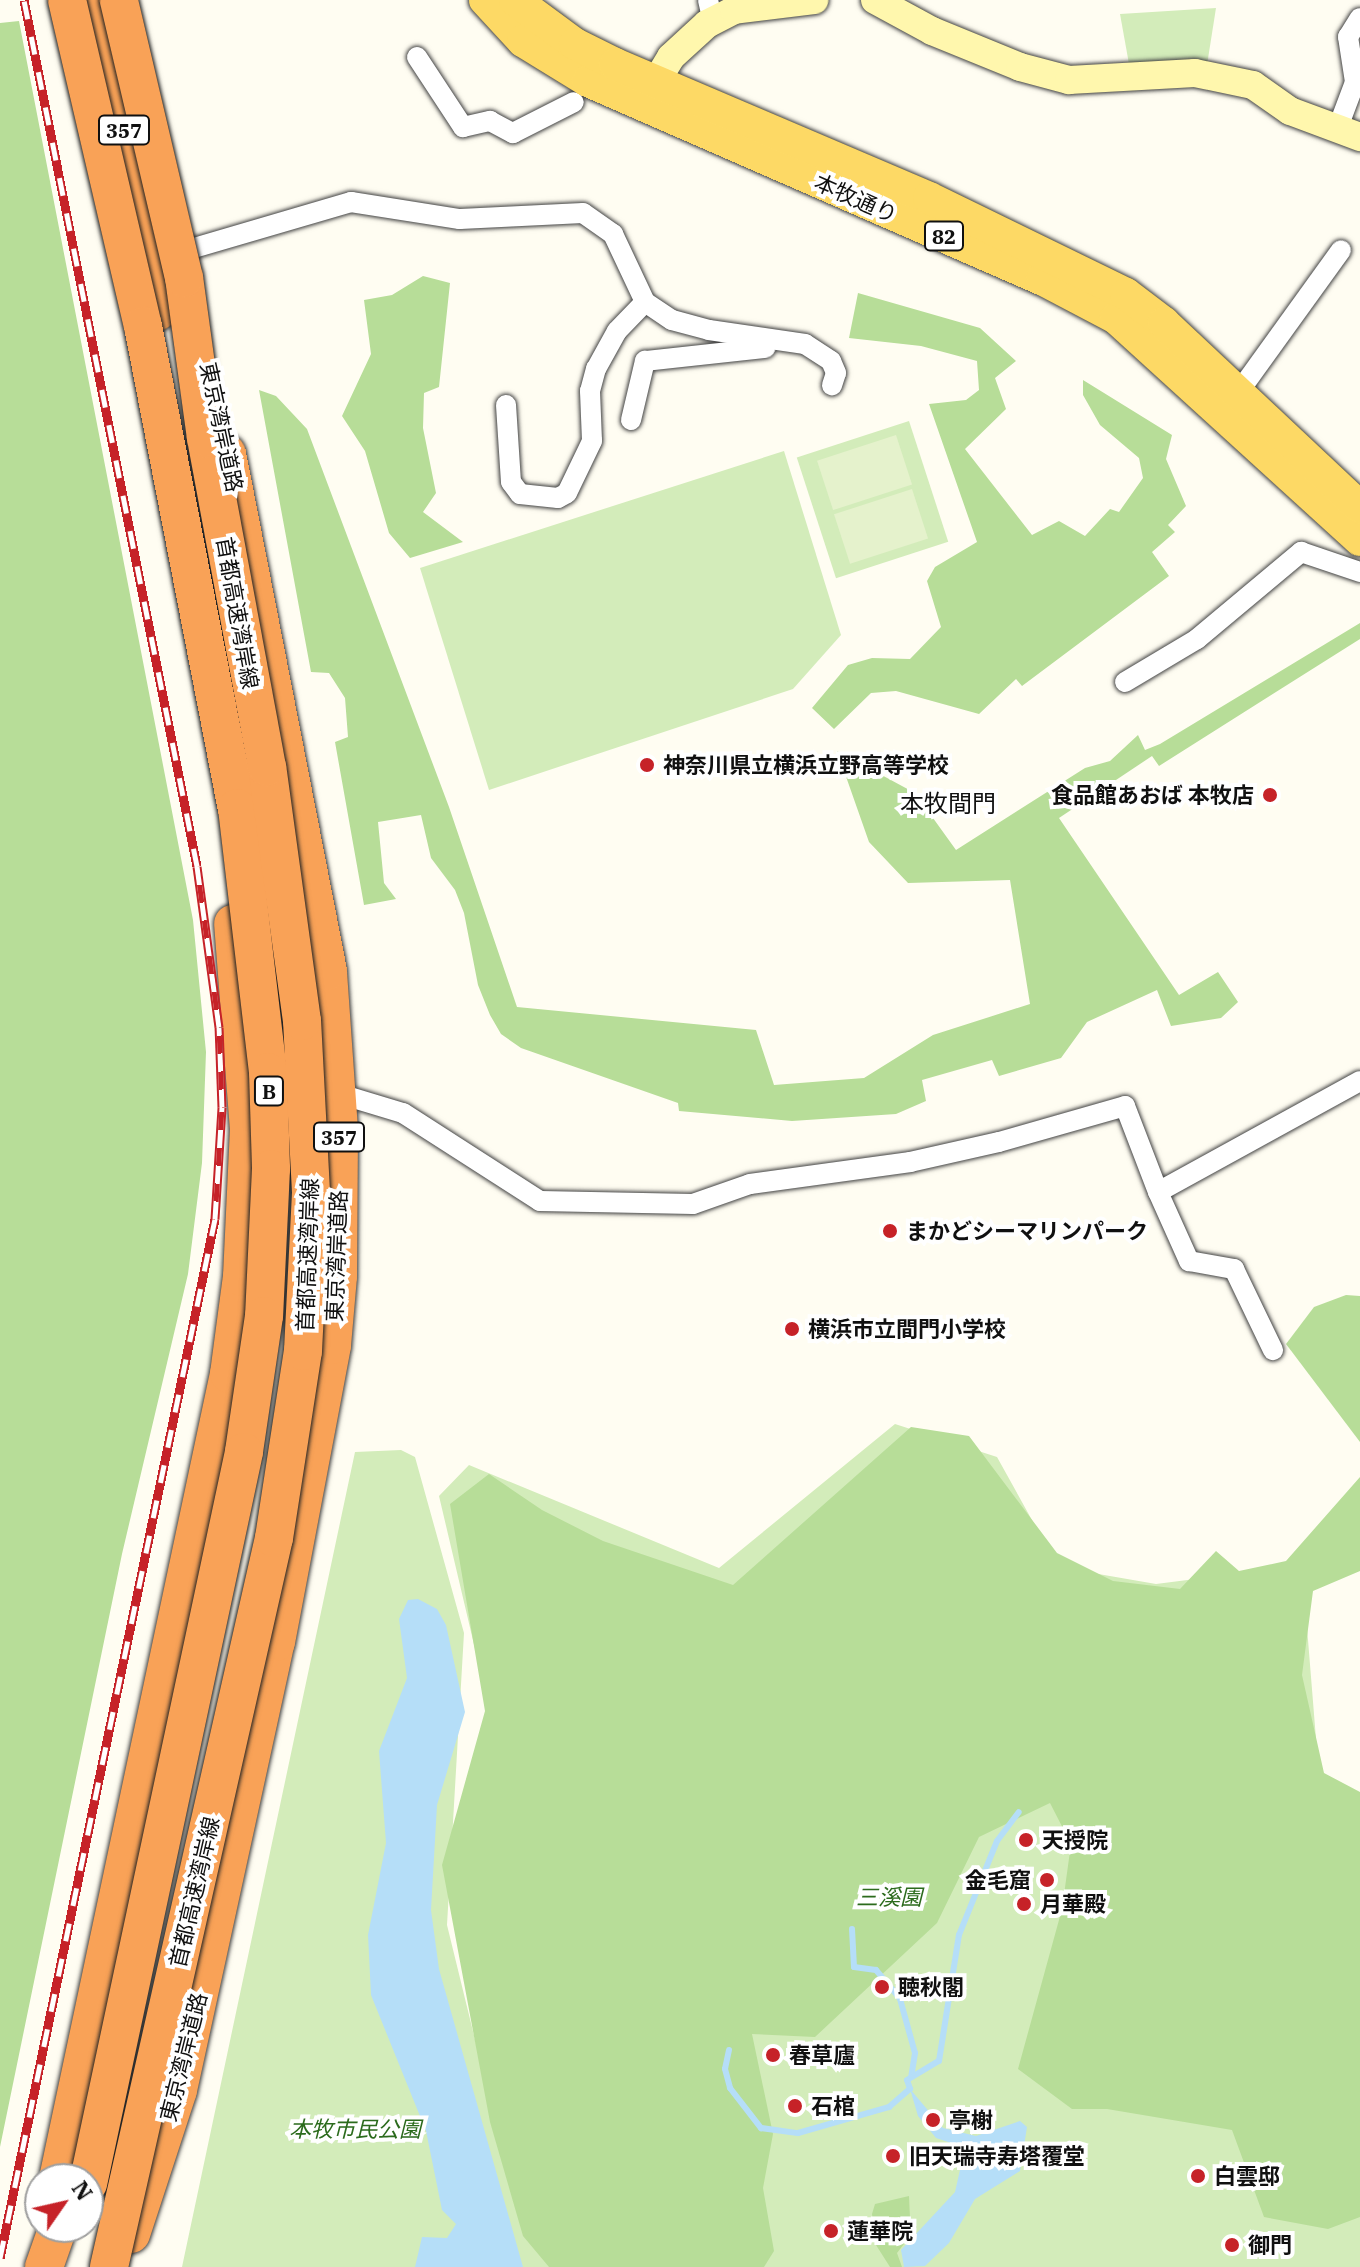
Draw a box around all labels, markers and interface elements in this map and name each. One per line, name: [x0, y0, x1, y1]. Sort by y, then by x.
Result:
road number: 357: [98, 114, 150, 146]
street label: 本牧通り: [810, 168, 902, 228]
road number: 82: [924, 220, 964, 252]
street label: 東京湾岸道路: [195, 360, 249, 494]
street label: 首都高速湾岸線: [212, 535, 264, 691]
place label: 神奈川県立横浜立野高等学校: [663, 752, 949, 778]
marker: 神奈川県立横浜立野高等学校: [638, 756, 656, 774]
place label: 食品館あおば 本牧店: [1051, 782, 1254, 808]
marker: 食品館あおば 本牧店: [1261, 786, 1279, 804]
district label: 本牧間門: [900, 790, 996, 818]
road number: B: [253, 1075, 285, 1107]
road number: 357: [313, 1121, 365, 1153]
street label: 首都高速湾岸線: [291, 1178, 323, 1332]
street label: 東京湾岸道路: [321, 1190, 351, 1322]
place label: まかどシーマリンパーク: [906, 1218, 1148, 1244]
marker: まかどシーマリンパーク: [881, 1222, 899, 1240]
place label: 横浜市立間門小学校: [808, 1316, 1006, 1342]
marker: 横浜市立間門小学校: [783, 1320, 801, 1338]
street label: 首都高速湾岸線: [164, 1814, 224, 1970]
place label: 天授院: [1042, 1827, 1108, 1853]
marker: 天授院: [1017, 1831, 1035, 1849]
place label: 金毛窟: [965, 1867, 1031, 1893]
marker: 金毛窟: [1038, 1871, 1056, 1889]
park label: 三溪園: [856, 1884, 922, 1910]
place label: 月華殿: [1040, 1891, 1106, 1917]
marker: 月華殿: [1015, 1895, 1033, 1913]
place label: 聴秋閣: [898, 1974, 964, 2000]
marker: 聴秋閣: [873, 1978, 891, 1996]
street label: 東京湾岸道路: [154, 1990, 212, 2124]
place label: 春草廬: [789, 2042, 855, 2068]
marker: 春草廬: [764, 2046, 782, 2064]
place label: 石棺: [811, 2093, 855, 2119]
marker: 石棺: [786, 2097, 804, 2115]
place label: 亭榭: [949, 2107, 993, 2133]
marker: 亭榭: [924, 2111, 942, 2129]
park label: 本牧市民公園: [289, 2116, 421, 2142]
place label: 旧天瑞寺寿塔覆堂: [909, 2143, 1085, 2169]
marker: 旧天瑞寺寿塔覆堂: [884, 2147, 902, 2165]
north arrow: [24, 2163, 104, 2243]
place label: 白雲邸: [1214, 2163, 1280, 2189]
marker: 白雲邸: [1189, 2167, 1207, 2185]
text: N: [66, 2175, 100, 2206]
place label: 蓮華院: [847, 2218, 913, 2244]
marker: 蓮華院: [822, 2222, 840, 2240]
place label: 御門: [1248, 2232, 1292, 2258]
marker: 御門: [1223, 2236, 1241, 2254]

